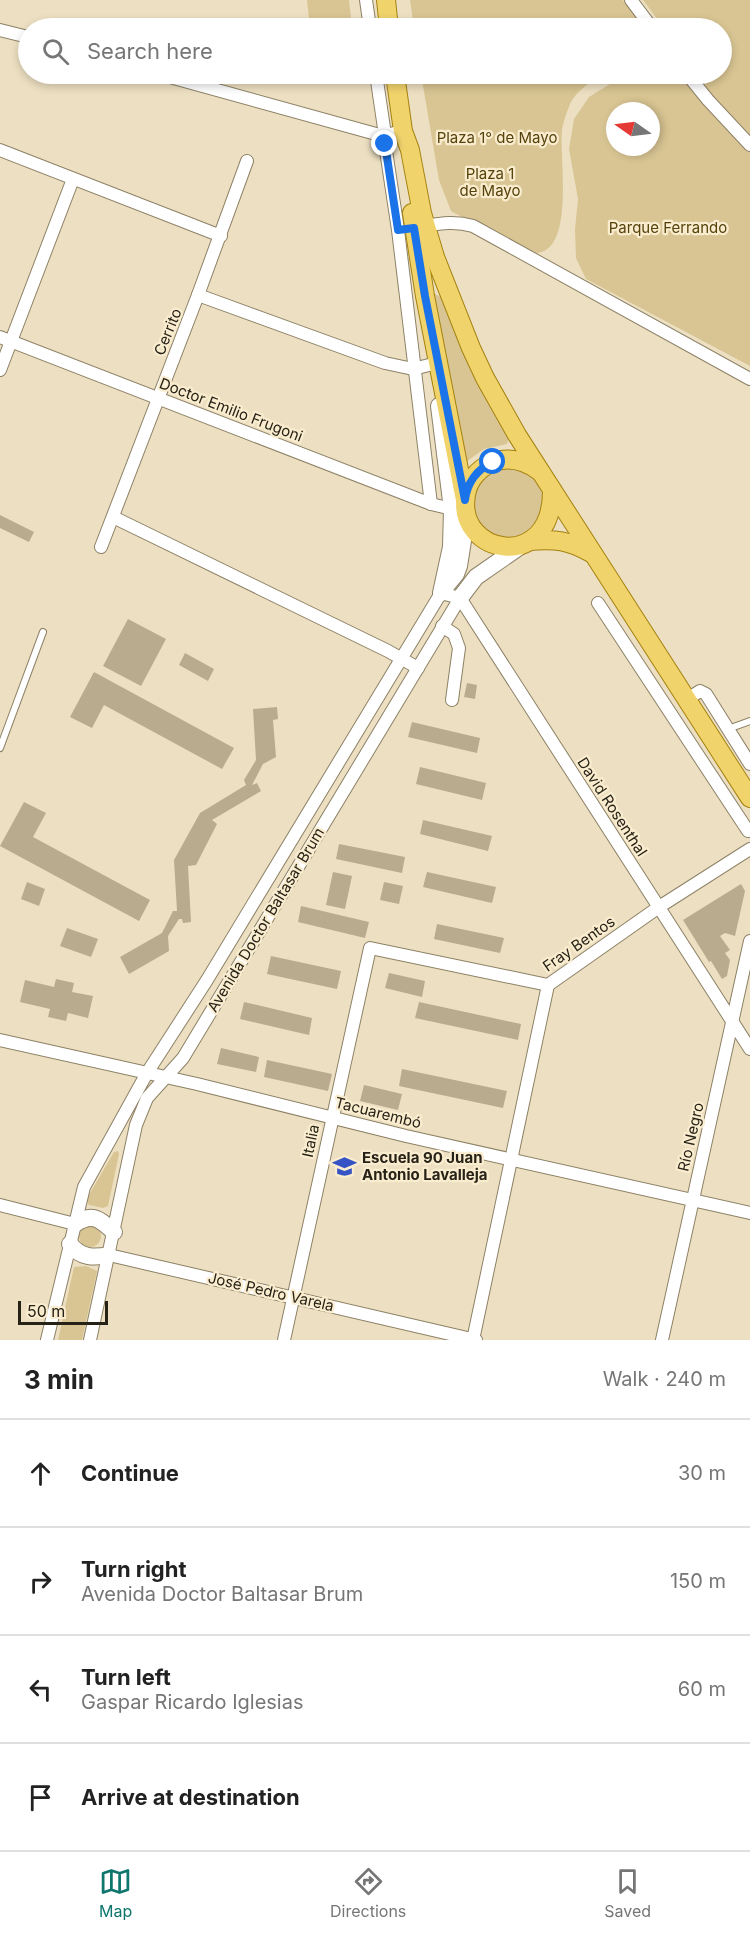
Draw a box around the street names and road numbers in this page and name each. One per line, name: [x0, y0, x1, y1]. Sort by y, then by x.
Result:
street label: Cerrito: [150, 306, 185, 358]
street label: Doctor Emilio Frugoni: [157, 373, 305, 446]
street label: David Rosenthal: [573, 754, 652, 860]
street label: Avenida Doctor Baltasar Brum: [203, 824, 328, 1015]
street label: Fray Bentos: [539, 912, 619, 975]
street label: Tacuarembó: [333, 1093, 423, 1132]
street label: Río Negro: [673, 1101, 708, 1173]
street label: Italia: [298, 1123, 323, 1159]
street label: José Pedro Varela: [206, 1268, 336, 1315]

